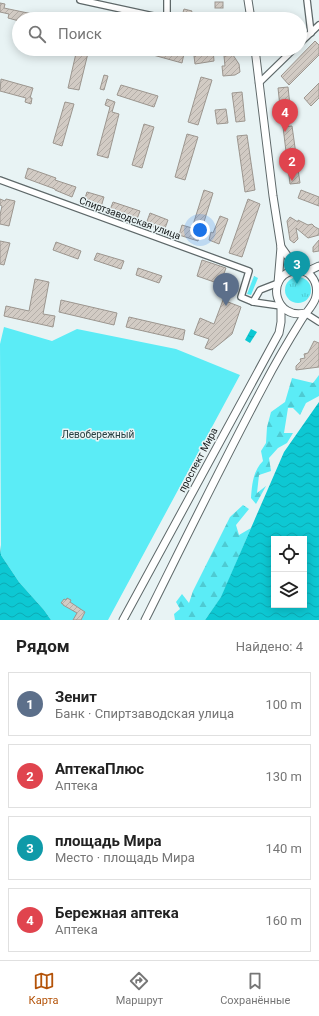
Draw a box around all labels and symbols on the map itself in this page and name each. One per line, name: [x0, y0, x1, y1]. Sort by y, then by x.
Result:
pin: 4: [272, 99, 298, 132]
pin: 2: [279, 148, 305, 181]
street label: Спиртзаводская улица: [78, 194, 182, 242]
your location: [190, 220, 210, 240]
pin: 3: [284, 251, 310, 284]
pin: 1: [213, 273, 239, 306]
street label: проспект Мира: [176, 426, 220, 494]
park label: Левобережный: [62, 429, 134, 440]

